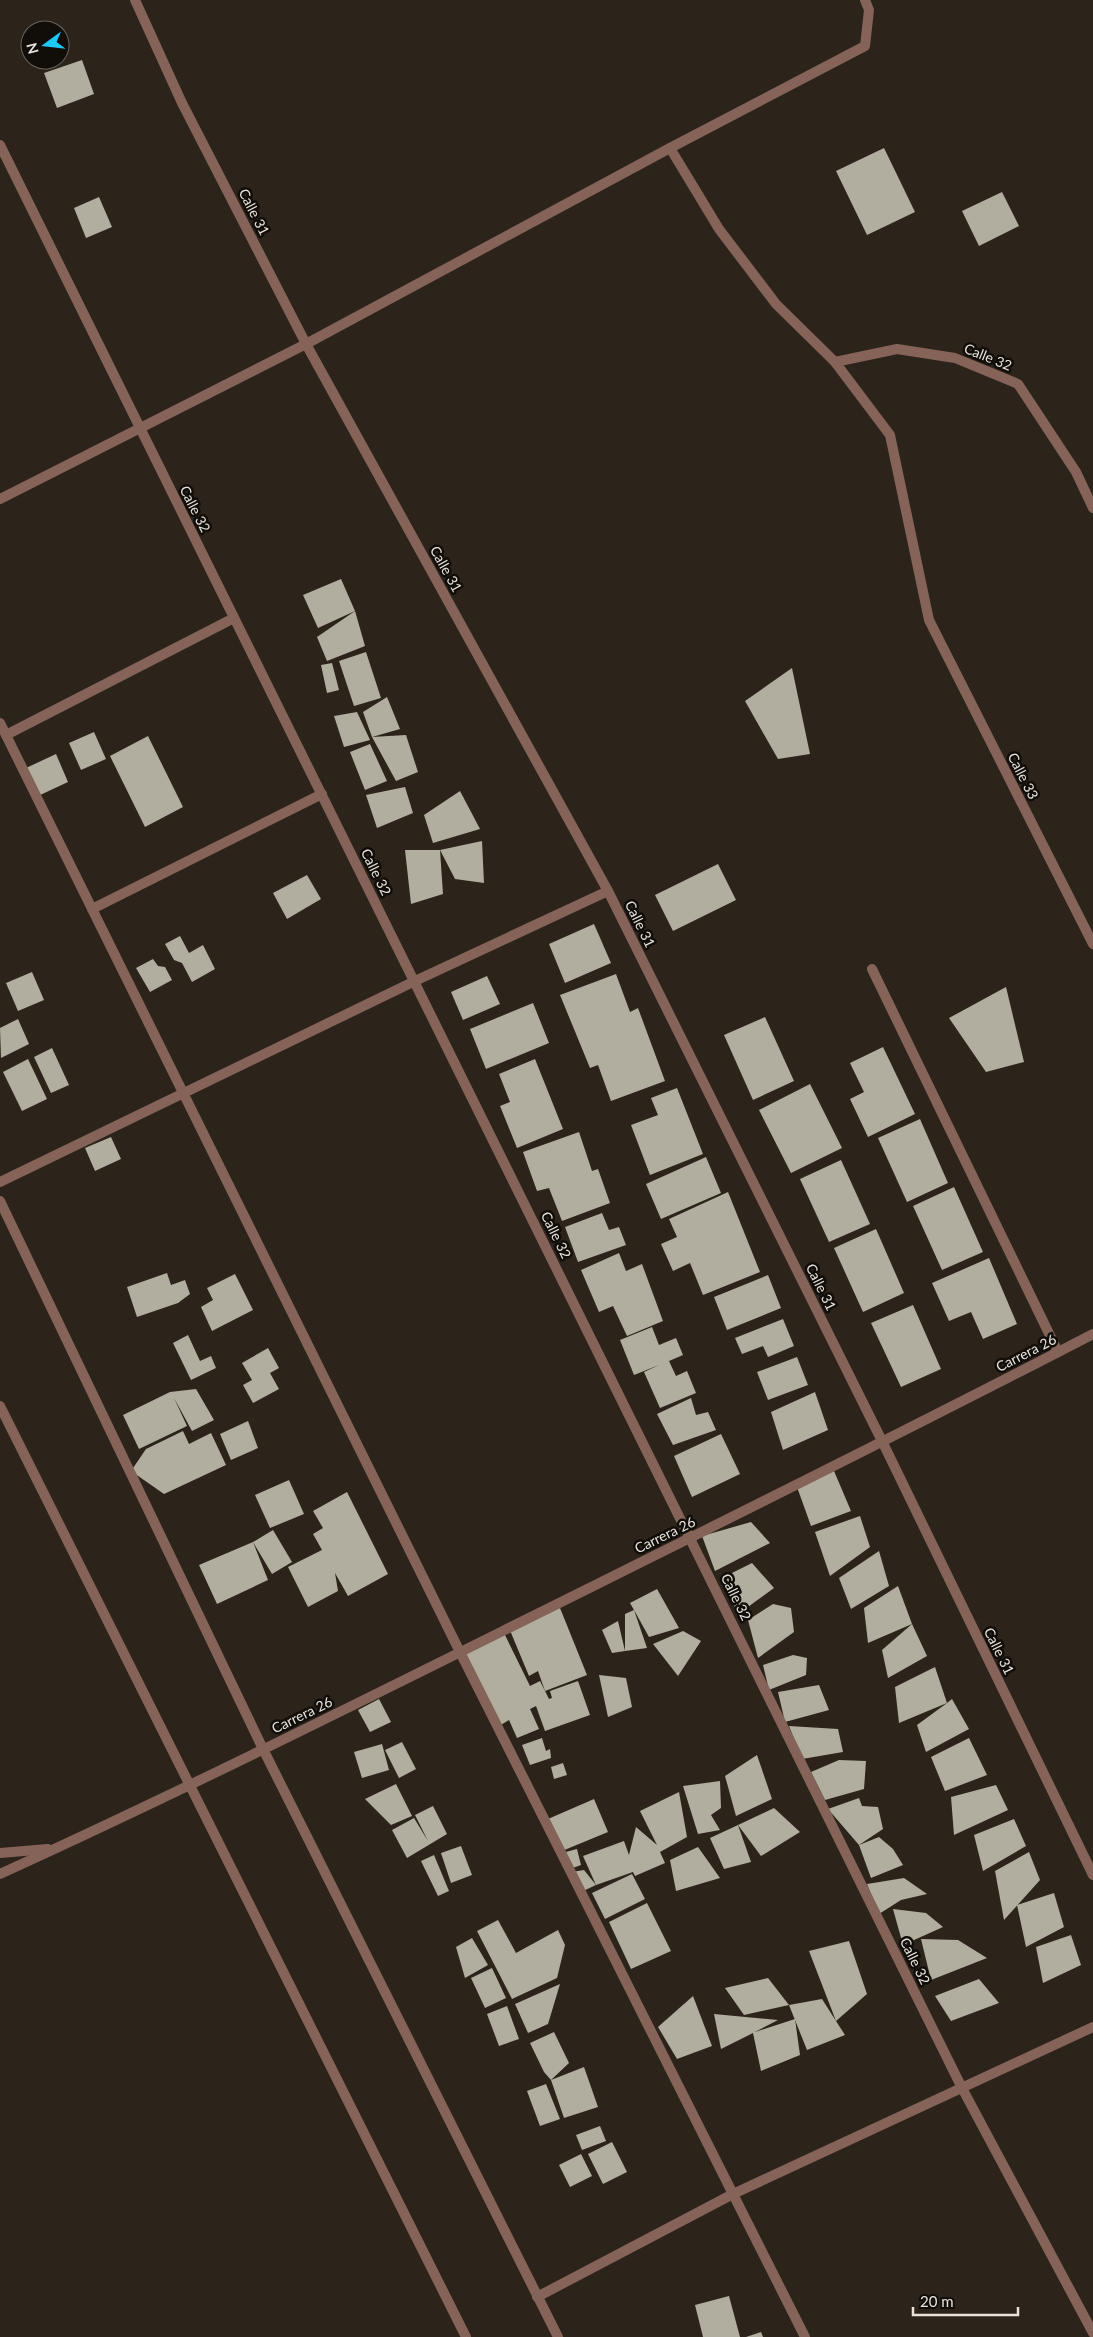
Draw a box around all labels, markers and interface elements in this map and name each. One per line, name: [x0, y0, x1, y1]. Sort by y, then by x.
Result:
north arrow: [20, 20, 70, 70]
text: N: [22, 41, 42, 56]
street label: Calle 31: [235, 186, 273, 238]
street label: Calle 32: [962, 339, 1015, 374]
street label: Calle 32: [176, 483, 214, 535]
street label: Calle 31: [427, 543, 466, 595]
street label: Calle 33: [1004, 750, 1042, 802]
street label: Calle 32: [358, 846, 395, 898]
street label: Calle 31: [622, 898, 659, 950]
street label: Calle 32: [538, 1209, 575, 1261]
street label: Calle 31: [803, 1261, 840, 1313]
street label: Carrera 26: [993, 1330, 1059, 1375]
street label: Carrera 26: [632, 1513, 698, 1557]
street label: Calle 32: [718, 1571, 755, 1623]
street label: Calle 31: [981, 1625, 1018, 1677]
street label: Carrera 26: [269, 1693, 335, 1737]
street label: Calle 32: [897, 1935, 934, 1987]
scale bar: [913, 2284, 1018, 2316]
text: 20 m: [920, 2292, 954, 2310]

